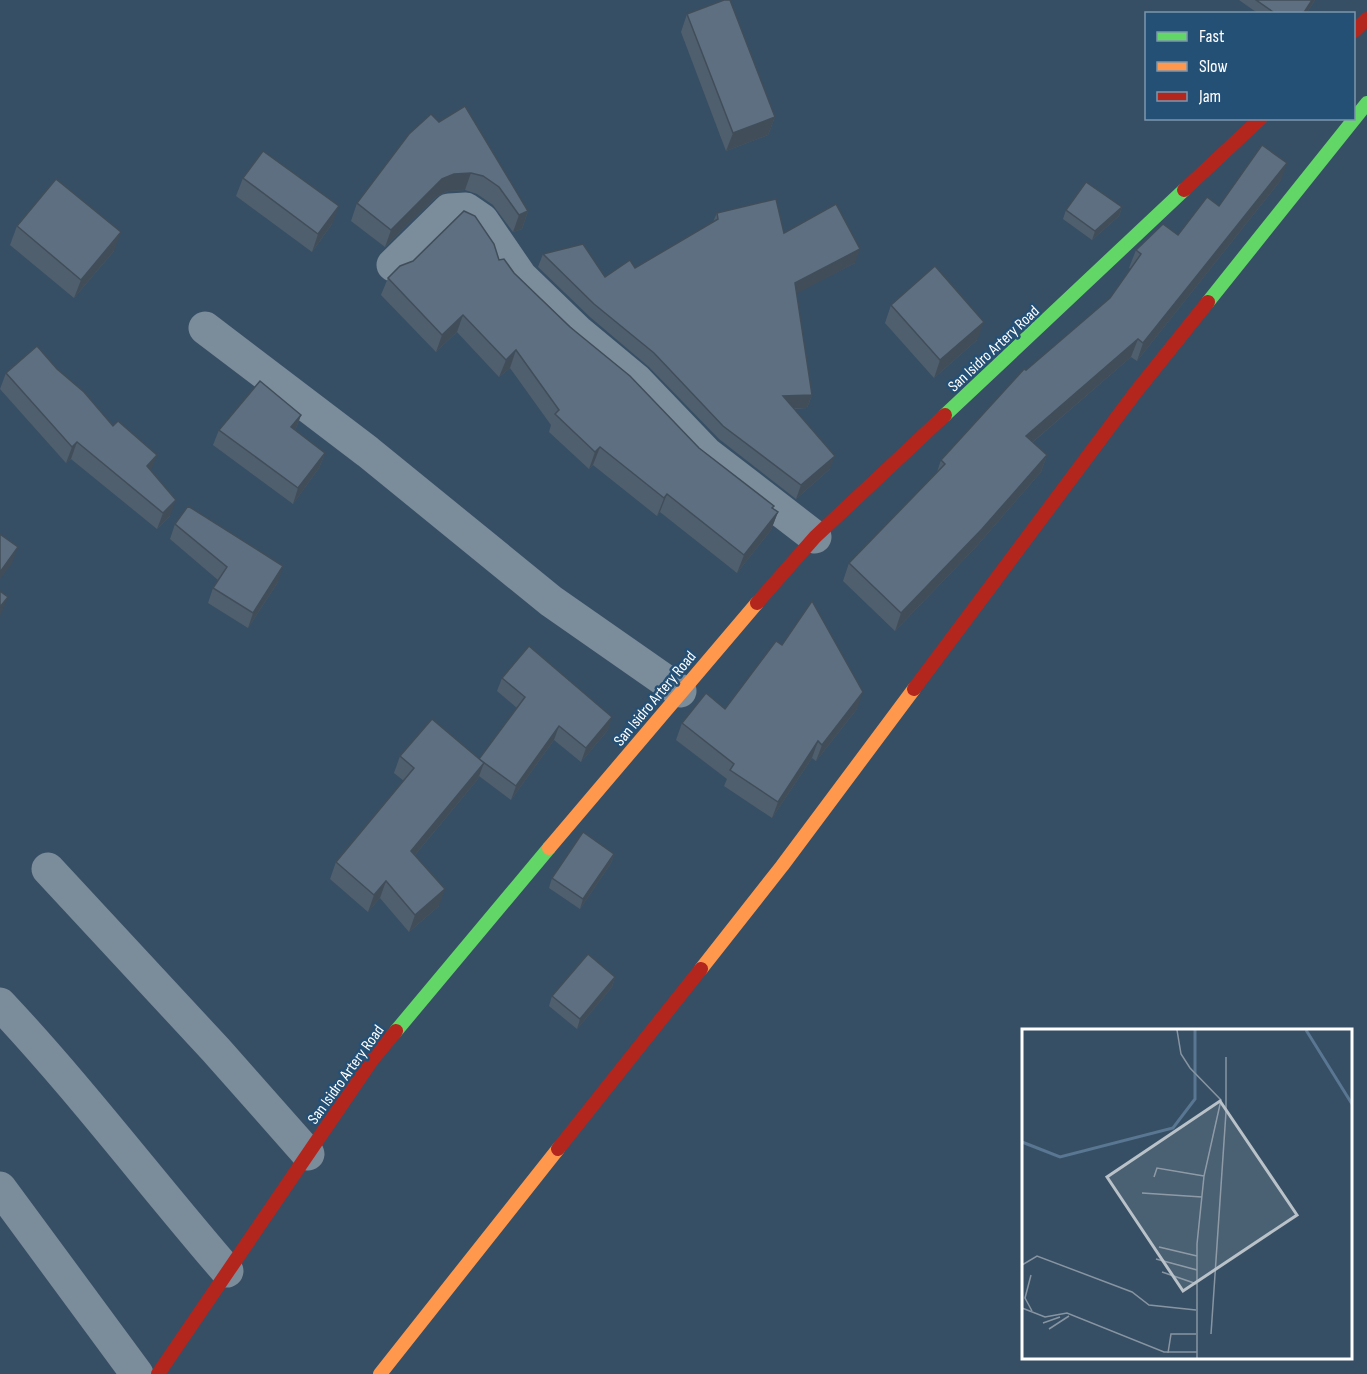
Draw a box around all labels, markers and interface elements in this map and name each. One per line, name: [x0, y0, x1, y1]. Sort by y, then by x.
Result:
legend: [1145, 12, 1355, 120]
text: Fast: [1199, 26, 1225, 47]
text: Slow: [1199, 56, 1228, 77]
text: Jam: [1198, 86, 1221, 107]
street label: San Isidro Artery Road: [944, 302, 1044, 396]
street label: San Isidro Artery Road: [610, 648, 700, 750]
street label: San Isidro Artery Road: [304, 1022, 389, 1128]
inset map: [1022, 1029, 1352, 1359]

